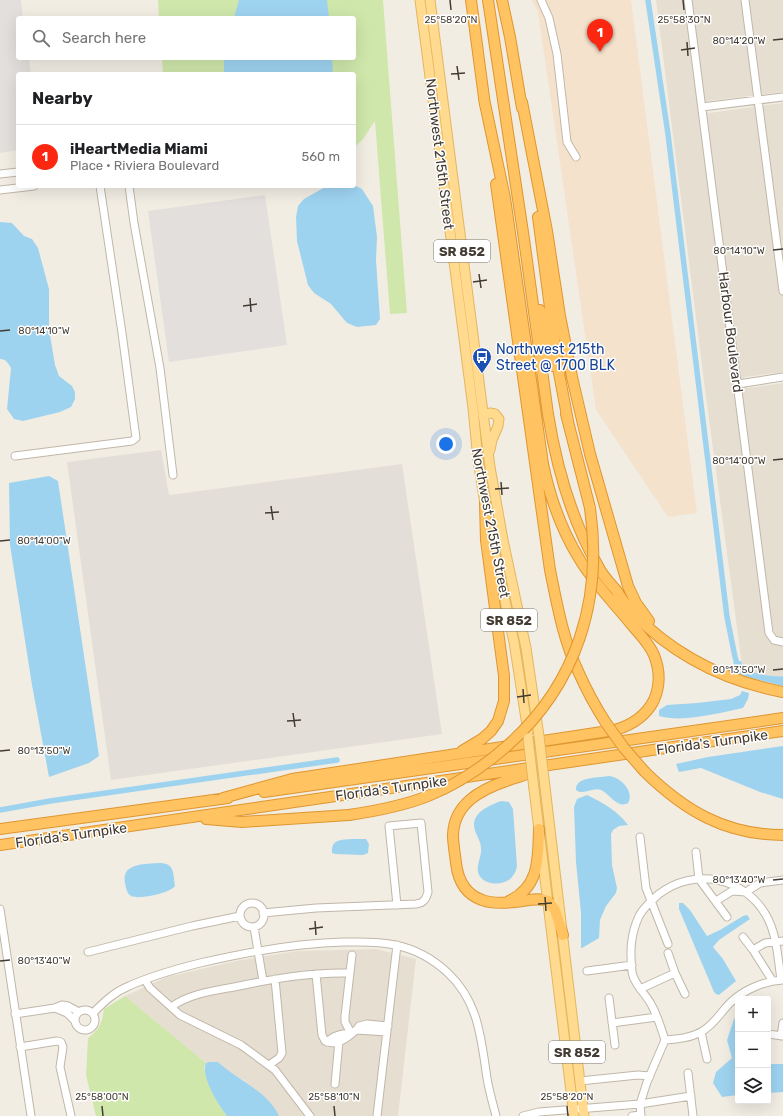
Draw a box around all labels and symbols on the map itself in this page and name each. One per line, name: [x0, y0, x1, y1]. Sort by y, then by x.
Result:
text: 25°58'20"N: [424, 14, 478, 26]
text: 25°58'30"N: [657, 14, 711, 26]
pin: 1: [587, 19, 613, 52]
text: 80°14'20"W: [712, 35, 766, 47]
street label: Northwest 215th Street: [422, 77, 457, 231]
road number: SR 852: [434, 240, 490, 262]
text: 80°14'10"W: [713, 245, 765, 257]
street label: Harbour Boulevard: [715, 271, 746, 394]
text: 80°14'10"W: [18, 325, 70, 337]
place label: Northwest 215th Street @ 1700 BLK: [496, 341, 616, 374]
bus stop icon: Northwest 215th Street @ 1700 BLK: [471, 346, 493, 374]
your location: [436, 434, 456, 454]
street label: Northwest 215th Street: [468, 447, 513, 600]
text: 80°14'00"W: [712, 455, 766, 467]
text: 80°14'00"W: [17, 535, 71, 547]
road number: SR 852: [481, 609, 537, 631]
text: 80°13'50"W: [712, 664, 766, 676]
street label: Florida's Turnpike: [655, 726, 769, 759]
text: 80°13'50"W: [17, 745, 71, 757]
street label: Florida's Turnpike: [334, 772, 448, 805]
street label: Florida's Turnpike: [14, 819, 128, 852]
text: 80°13'40"W: [713, 874, 765, 886]
text: 80°13'40"W: [18, 955, 70, 967]
road number: SR 852: [549, 1041, 605, 1063]
text: 25°58'00"N: [75, 1091, 129, 1103]
text: 25°58'10"N: [308, 1091, 360, 1103]
text: 25°58'20"N: [540, 1091, 594, 1103]

